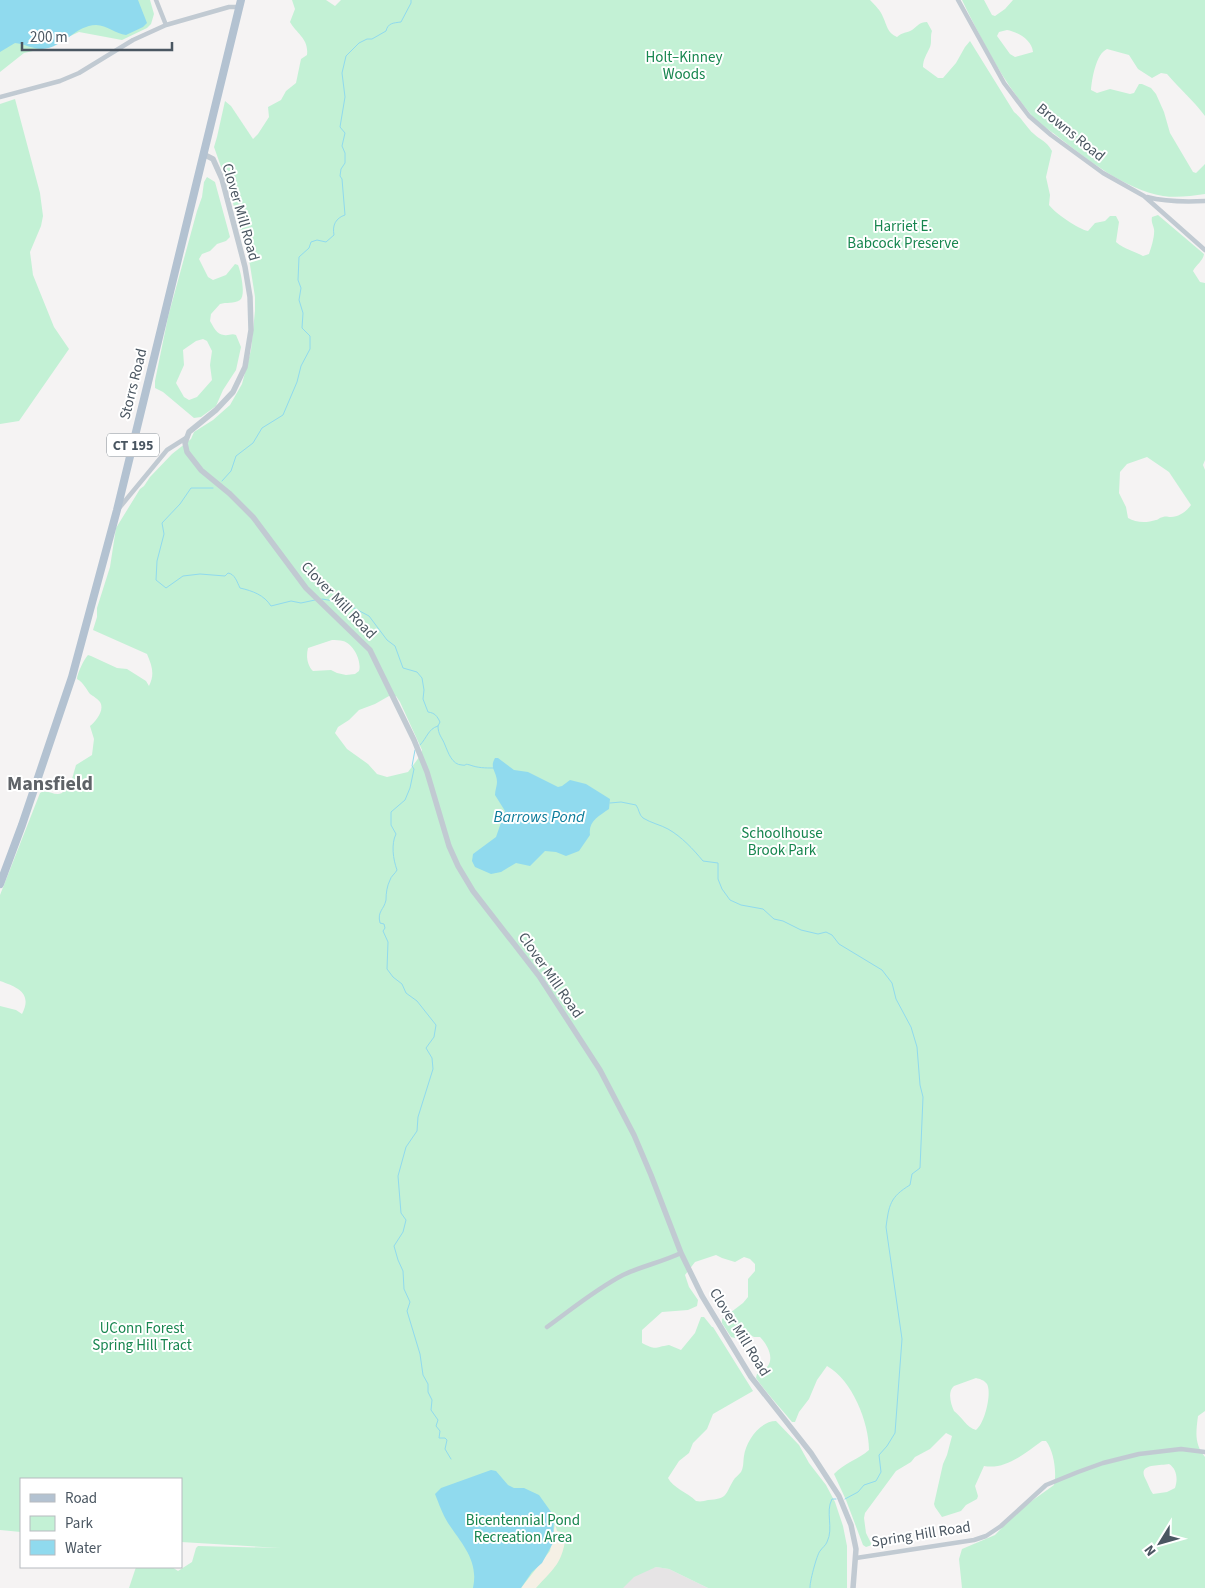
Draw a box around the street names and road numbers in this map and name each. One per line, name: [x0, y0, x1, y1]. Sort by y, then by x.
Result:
street label: Browns Road: [1032, 98, 1109, 166]
street label: Clover Mill Road: [217, 161, 264, 263]
street label: Storrs Road: [115, 346, 152, 422]
road number: CT 195: [107, 434, 159, 456]
street label: Clover Mill Road: [296, 557, 381, 644]
street label: Clover Mill Road: [513, 928, 588, 1022]
street label: Clover Mill Road: [704, 1284, 775, 1380]
street label: Spring Hill Road: [870, 1516, 972, 1553]

